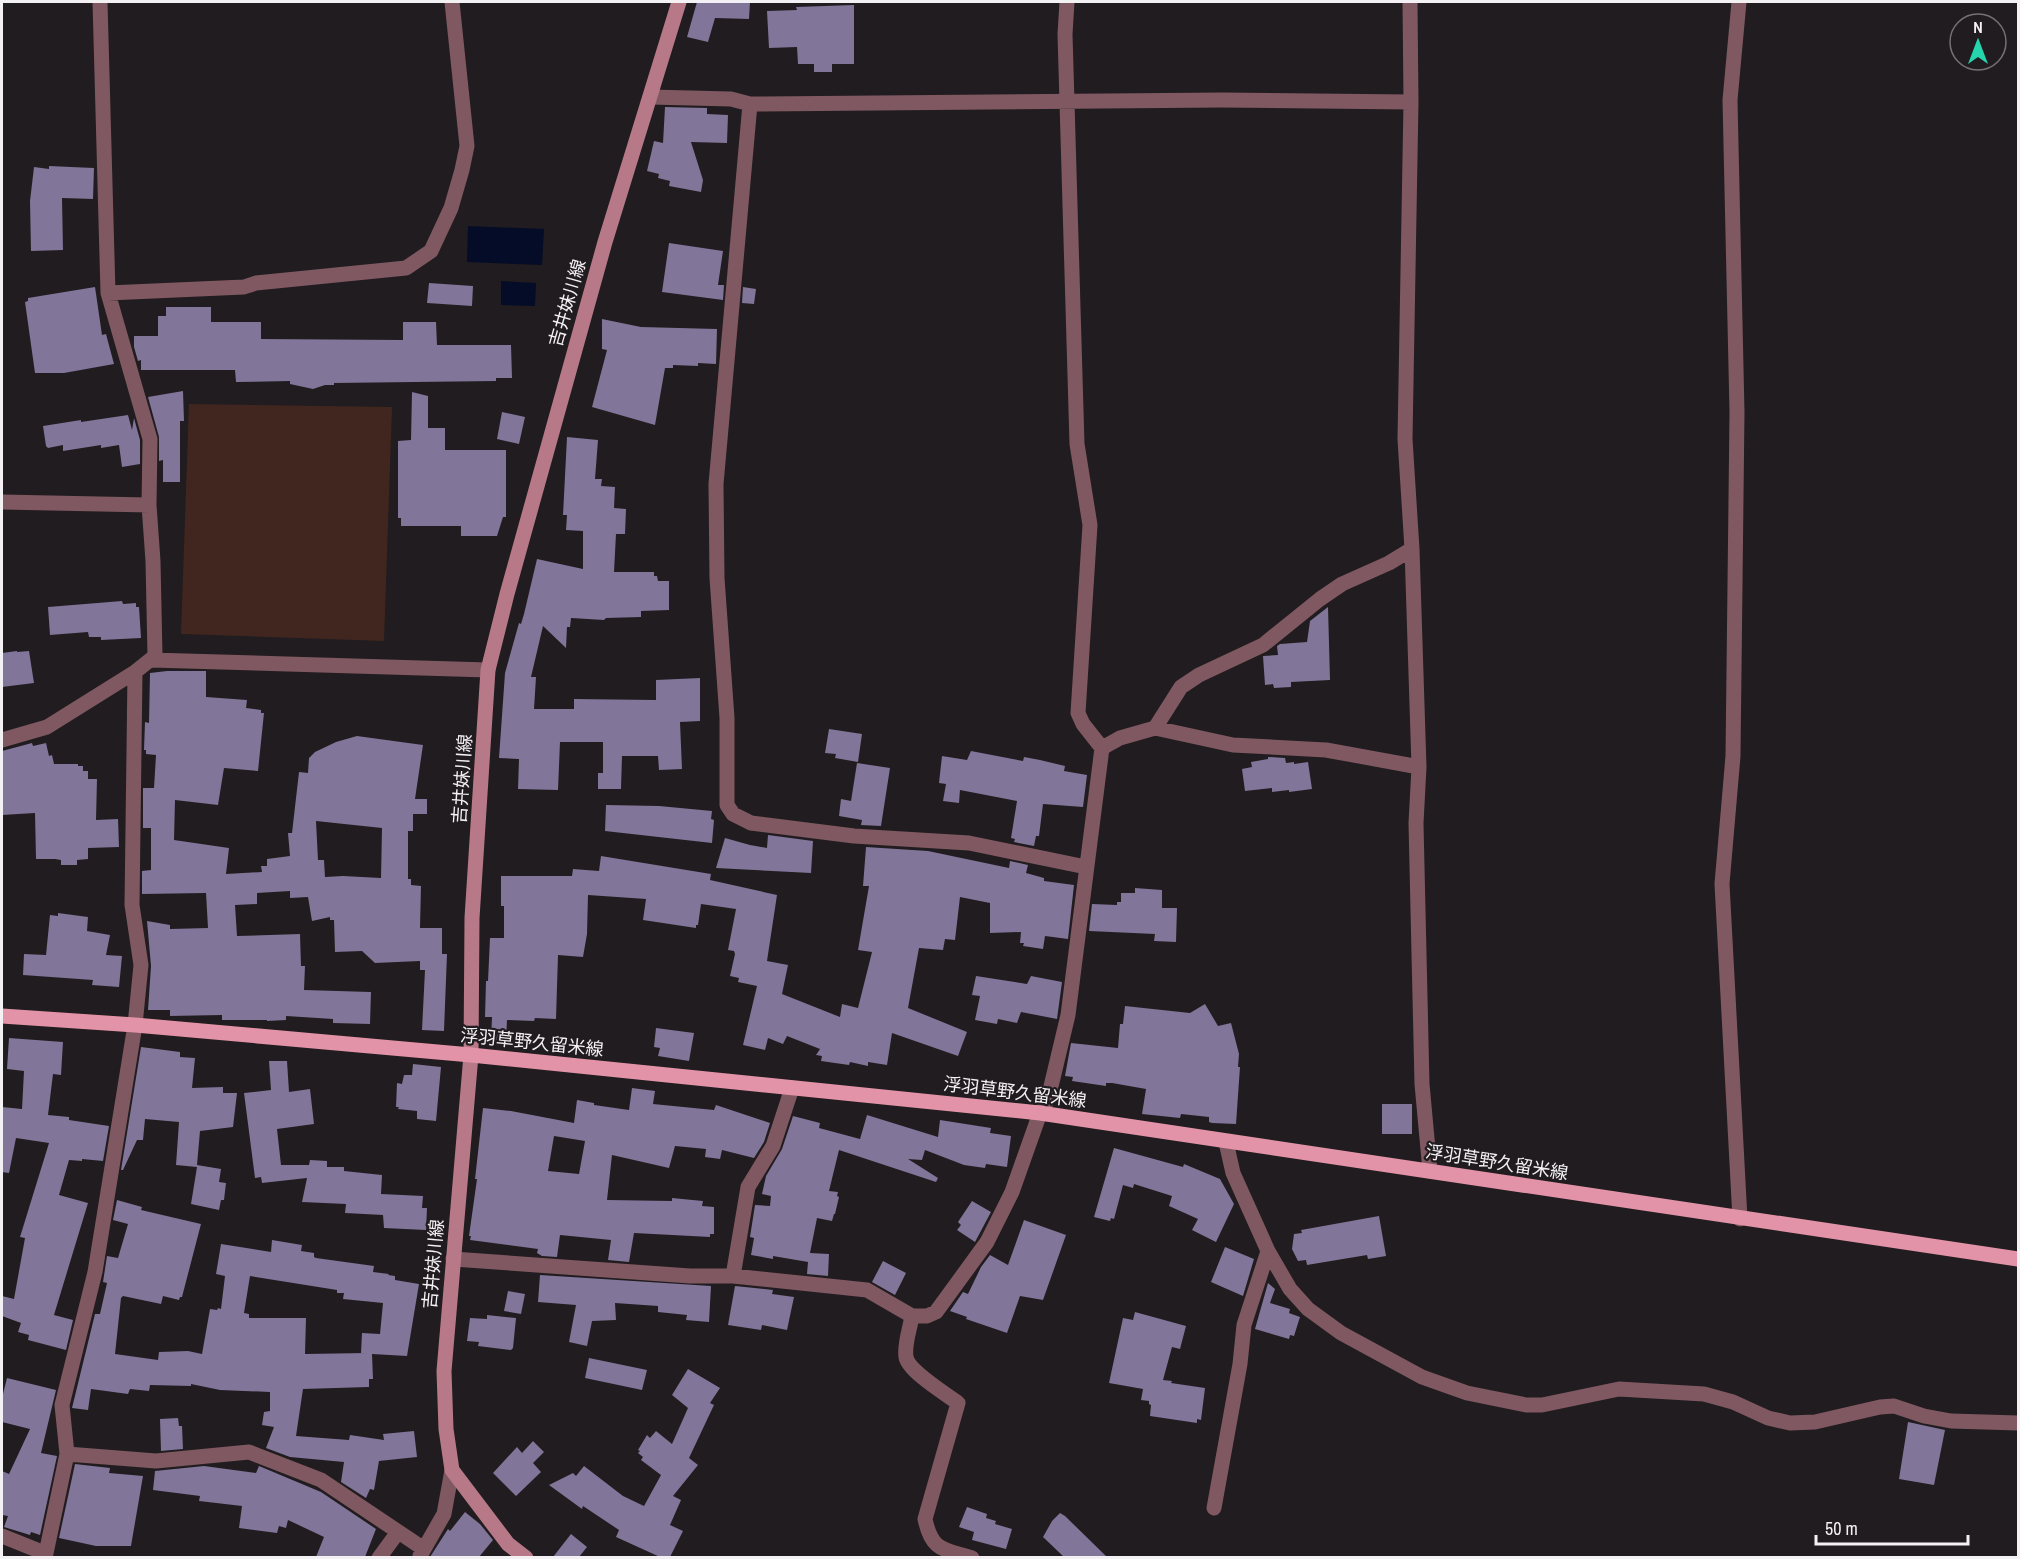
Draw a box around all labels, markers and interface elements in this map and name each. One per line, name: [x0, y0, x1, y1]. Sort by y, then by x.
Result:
north arrow: [1948, 12, 2008, 72]
text: N: [1973, 16, 1983, 38]
street label: 吉井妹川線: [543, 256, 591, 350]
street label: 吉井妹川線: [446, 733, 478, 825]
street label: 浮羽草野久留米線: [459, 1022, 605, 1062]
street label: 浮羽草野久留米線: [942, 1071, 1088, 1113]
street label: 浮羽草野久留米線: [1424, 1138, 1570, 1186]
street label: 吉井妹川線: [417, 1218, 449, 1310]
scale bar: [1816, 1508, 1968, 1546]
text: 50 m: [1825, 1516, 1858, 1541]

